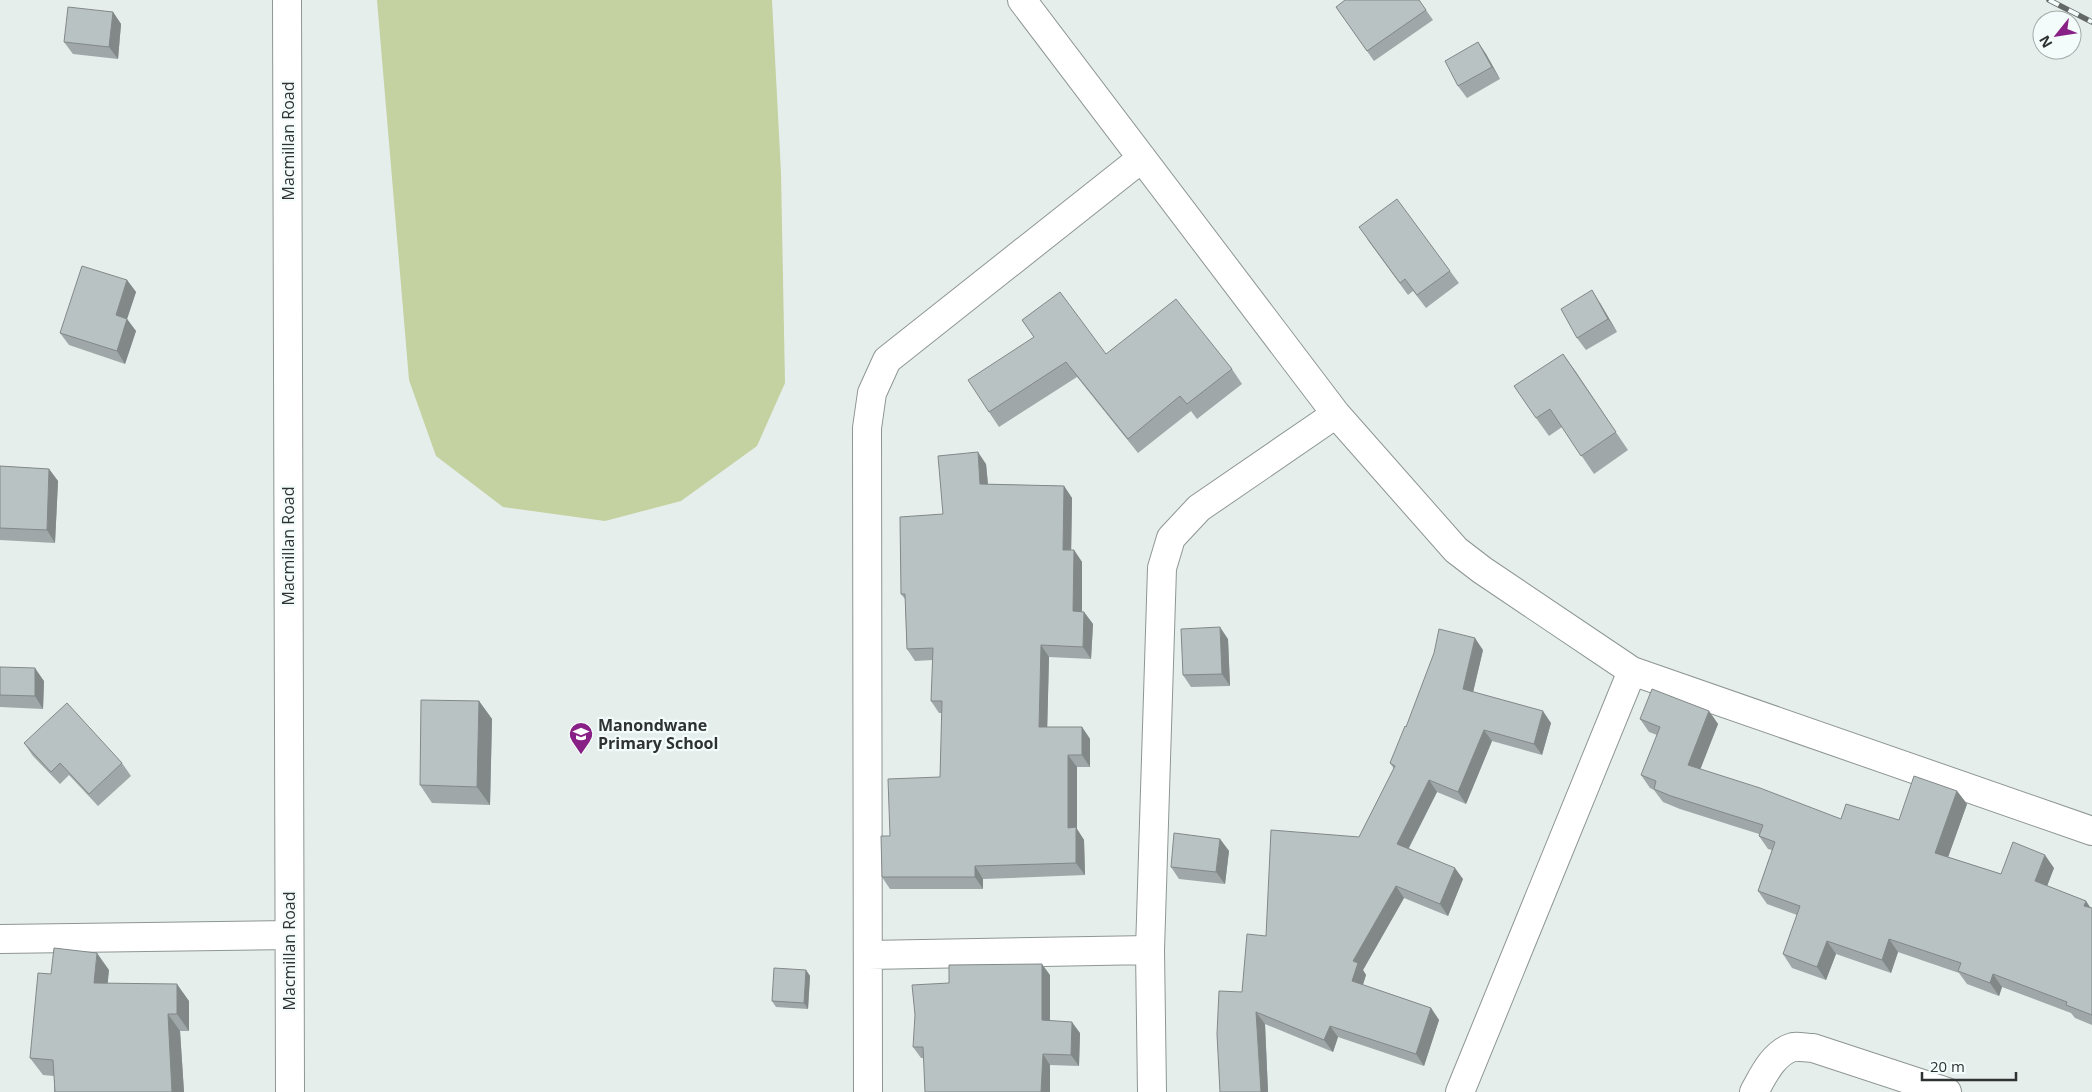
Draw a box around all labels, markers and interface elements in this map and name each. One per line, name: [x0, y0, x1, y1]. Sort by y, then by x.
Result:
north arrow: [2032, 10, 2082, 60]
text: N: [2034, 32, 2056, 51]
street label: Macmillan Road: [277, 82, 299, 200]
street label: Macmillan Road: [277, 487, 299, 605]
place label: Manondwane Primary School: [598, 714, 718, 754]
school or university icon: Manondwane Primary School: [568, 721, 594, 755]
street label: Macmillan Road: [278, 892, 300, 1010]
scale bar: [1922, 1050, 2016, 1082]
text: 20 m: [1930, 1056, 1965, 1076]

